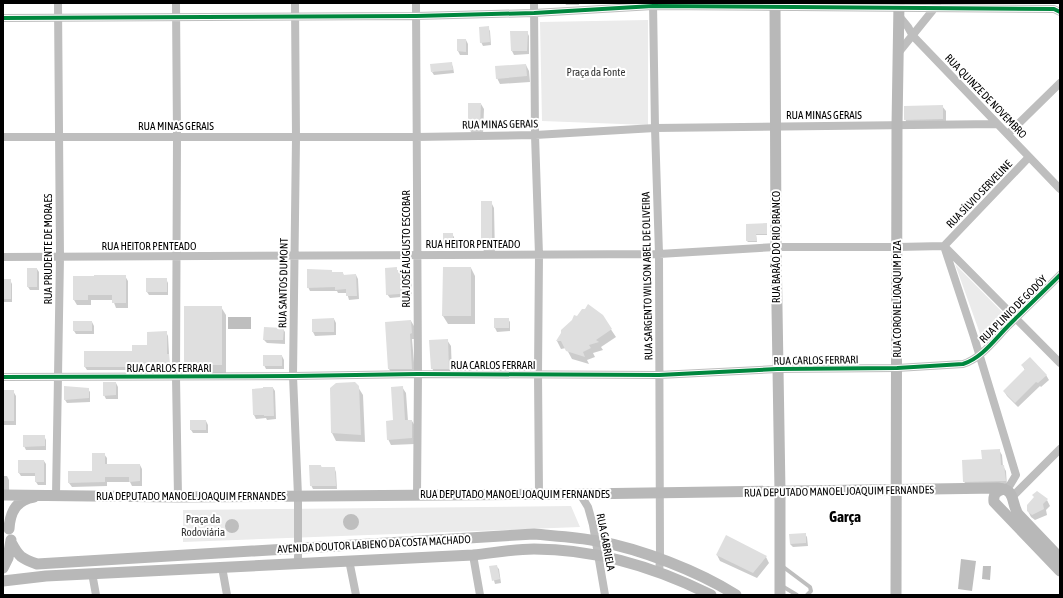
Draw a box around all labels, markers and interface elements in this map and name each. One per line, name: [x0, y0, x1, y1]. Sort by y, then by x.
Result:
street label: RUA QUINZE DE NOVEMBRO: [943, 52, 1029, 140]
park label: Praça da Fonte: [567, 66, 625, 78]
street label: RUA MINAS GERAIS: [786, 109, 862, 121]
street label: RUA MINAS GERAIS: [462, 117, 538, 131]
street label: RUA MINAS GERAIS: [138, 120, 214, 132]
street label: RUA SÍLVIO SERVELINE: [944, 158, 1014, 230]
street label: RUA JOSÉ AUGUSTO ESCOBAR: [400, 190, 412, 308]
street label: RUA SARGENTO WILSON ABEL DE OLIVEIRA: [640, 191, 654, 360]
street label: RUA BARÃO DO RIO BRANCO: [770, 191, 782, 303]
street label: RUA PRUDENTE DE MORAES: [42, 193, 54, 304]
street label: RUA SANTOS DUMONT: [276, 238, 290, 328]
street label: RUA HEITOR PENTEADO: [426, 238, 520, 250]
street label: RUA HEITOR PENTEADO: [102, 240, 196, 252]
street label: RUA CORONEL JOAQUIM PIZA: [891, 240, 903, 358]
street label: RUA PLINIO DE GODÓY: [977, 273, 1049, 345]
street label: RUA CARLOS FERRARI: [773, 353, 859, 367]
street label: RUA CARLOS FERRARI: [450, 359, 536, 371]
street label: RUA CARLOS FERRARI: [126, 362, 212, 374]
street label: RUA DEPUTADO MANOEL JOAQUIM FERNANDES: [744, 483, 934, 499]
street label: RUA DEPUTADO MANOEL JOAQUIM FERNANDES: [420, 488, 610, 500]
street label: RUA DEPUTADO MANOEL JOAQUIM FERNANDES: [96, 490, 286, 502]
district label: Garça: [829, 508, 861, 525]
street label: RUA GABRIELA: [595, 512, 618, 572]
park label: Praça da Rodoviária: [181, 513, 225, 538]
street label: AVENIDA DOUTOR LABIENO DA COSTA MACHADO: [277, 533, 471, 555]

